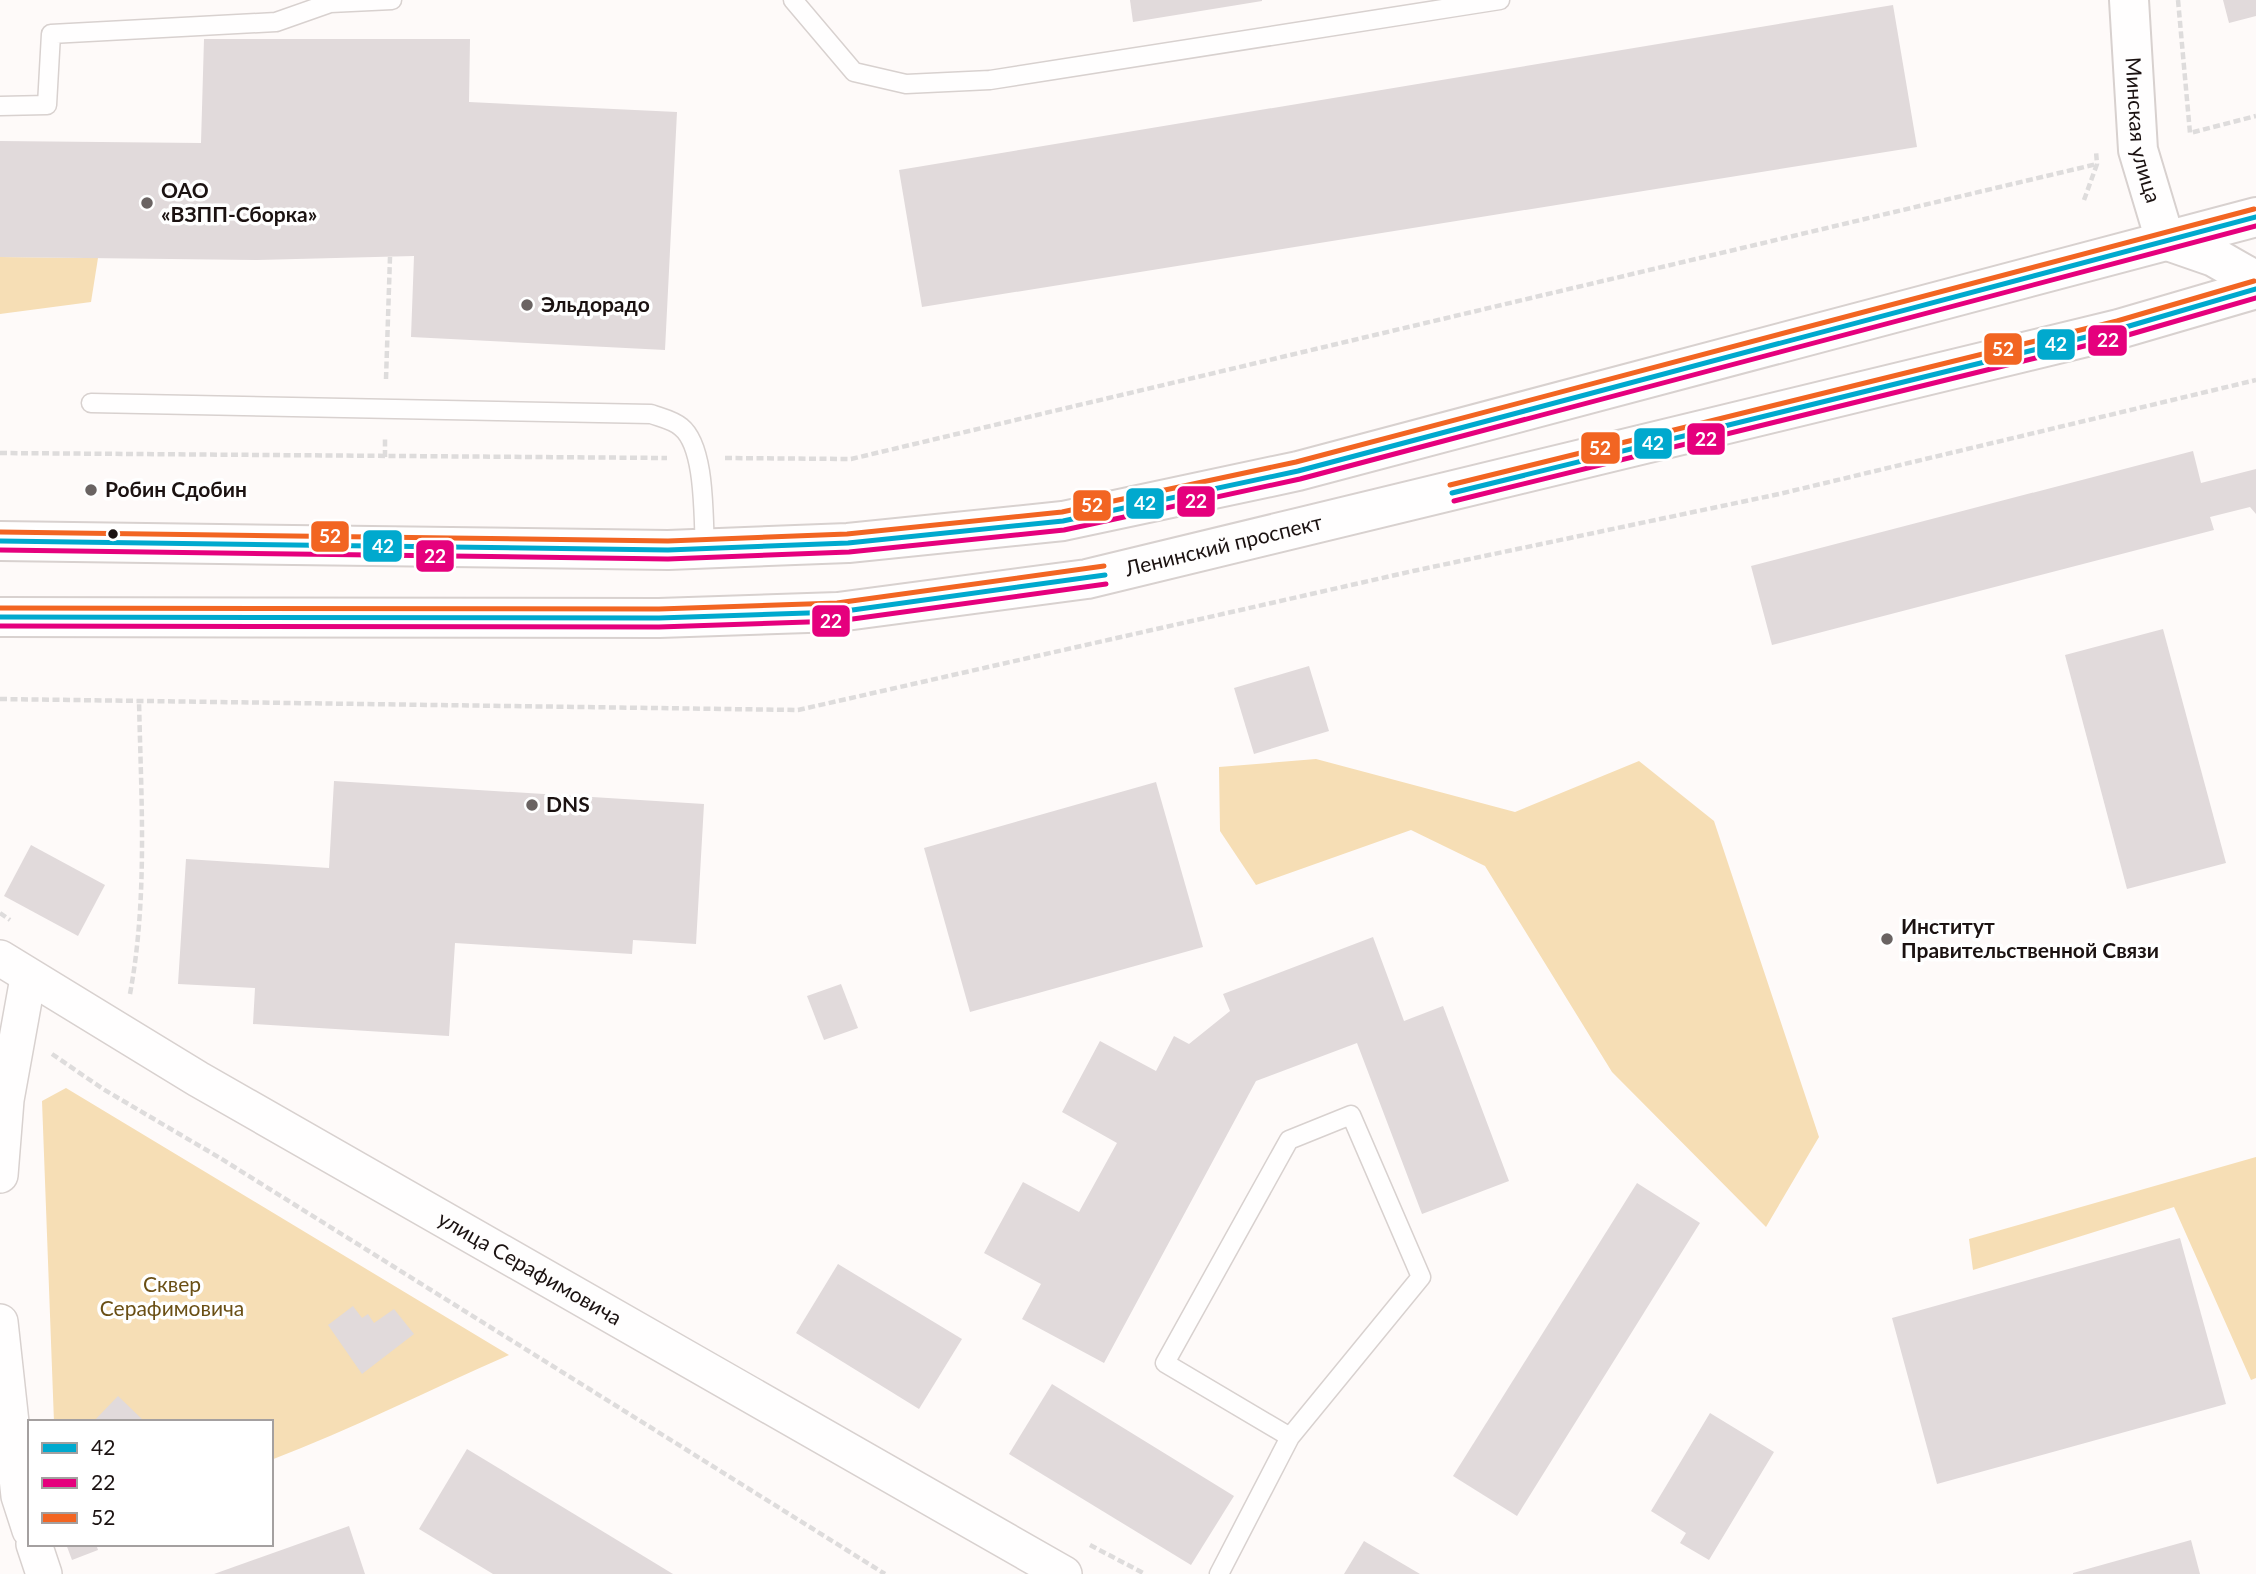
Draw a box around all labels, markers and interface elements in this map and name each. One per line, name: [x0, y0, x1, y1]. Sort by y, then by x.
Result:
street label: Минская улица: [2121, 56, 2167, 205]
place label: ОАО «ВЗПП-Сборка»: [161, 177, 317, 226]
marker: ОАО «ВЗПП-Сборка»: [139, 195, 155, 211]
place label: Эльдорадо: [541, 291, 650, 316]
marker: Эльдорадо: [519, 297, 535, 313]
line badge: 22: [2087, 324, 2128, 357]
line badge: 42: [2036, 328, 2076, 361]
text: 22: [2097, 328, 2119, 351]
line badge: 52: [1983, 332, 2023, 366]
text: 42: [2045, 332, 2067, 355]
text: 52: [1992, 337, 2014, 360]
line badge: 22: [1686, 422, 1726, 456]
line badge: 42: [1633, 427, 1673, 460]
text: 22: [1695, 427, 1717, 450]
line badge: 52: [1580, 431, 1621, 465]
text: 42: [1642, 431, 1664, 454]
text: 52: [1589, 436, 1611, 459]
place label: Робин Сдобин: [105, 476, 247, 501]
marker: Робин Сдобин: [83, 482, 99, 498]
line badge: 22: [1176, 485, 1216, 518]
line badge: 42: [1125, 487, 1165, 520]
line badge: 52: [1072, 489, 1112, 522]
text: 22: [1185, 489, 1207, 512]
text: 42: [1134, 491, 1156, 514]
text: 52: [1081, 493, 1103, 516]
street label: Ленинский проспект: [1121, 508, 1325, 581]
line badge: 52: [310, 520, 350, 553]
text: 52: [319, 524, 341, 547]
unlabelled marker: [106, 527, 120, 541]
line badge: 42: [362, 529, 403, 563]
text: 42: [372, 534, 394, 557]
line badge: 22: [415, 539, 455, 573]
text: 22: [424, 544, 446, 567]
line badge: 22: [811, 604, 851, 638]
text: 22: [820, 609, 842, 632]
place label: DNS: [546, 791, 590, 816]
marker: DNS: [524, 797, 540, 813]
place label: Институт Правительственной Связи: [1901, 913, 2159, 962]
marker: Институт Правительственной Связи: [1879, 931, 1895, 947]
street label: улица Серафимовича: [434, 1205, 627, 1330]
park label: Сквер Серафимовича: [100, 1271, 244, 1320]
legend: [28, 1420, 273, 1546]
text: 42: [91, 1434, 115, 1459]
text: 22: [91, 1469, 115, 1494]
text: 52: [91, 1504, 115, 1529]

